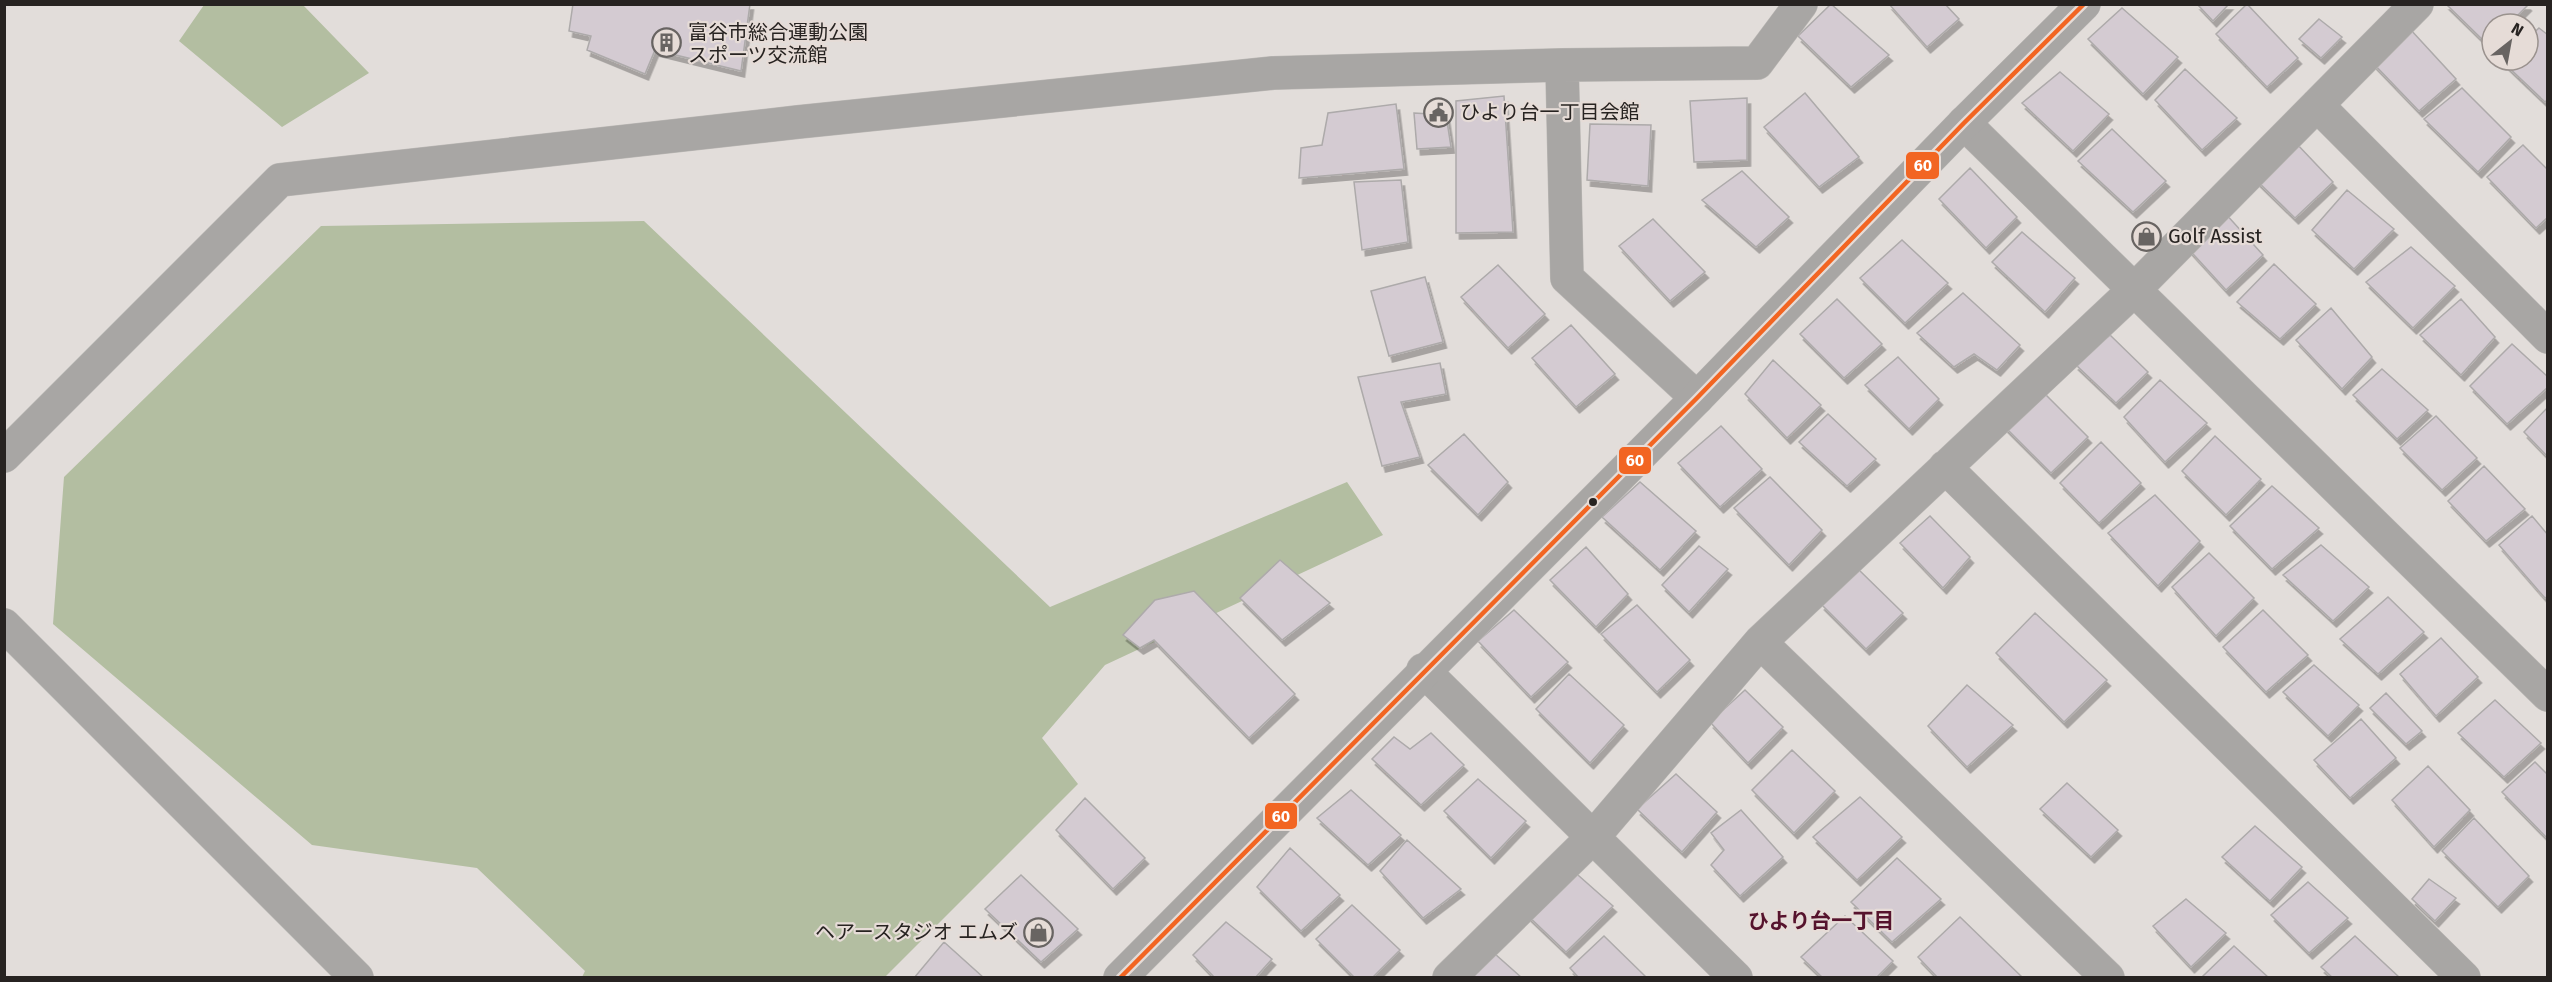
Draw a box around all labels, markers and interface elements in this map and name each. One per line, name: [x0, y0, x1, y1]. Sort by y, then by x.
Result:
north arrow: [2480, 12, 2540, 72]
text: N: [2508, 19, 2527, 40]
place label: 富谷市総合運動公園 スポーツ交流館: [688, 20, 868, 67]
building icon: 富谷市総合運動公園 スポーツ交流館: [651, 27, 683, 59]
public building icon: ひより台一丁目会館: [1423, 96, 1455, 128]
place label: ひより台一丁目会館: [1460, 100, 1640, 124]
line badge: 60: [1905, 151, 1940, 180]
text: 60: [1914, 156, 1932, 175]
shop icon: Golf Assist: [2131, 220, 2163, 252]
place label: Golf Assist: [2168, 224, 2263, 248]
line badge: 60: [1618, 446, 1652, 475]
text: 60: [1626, 451, 1644, 470]
unlabelled marker: [1587, 496, 1599, 508]
line badge: 60: [1264, 802, 1298, 830]
text: 60: [1272, 807, 1290, 826]
district label: ひより台一丁目: [1748, 908, 1894, 934]
shop icon: ヘアースタジオ エムズ: [1023, 916, 1055, 948]
place label: ヘアースタジオ エムズ: [815, 920, 1018, 944]

